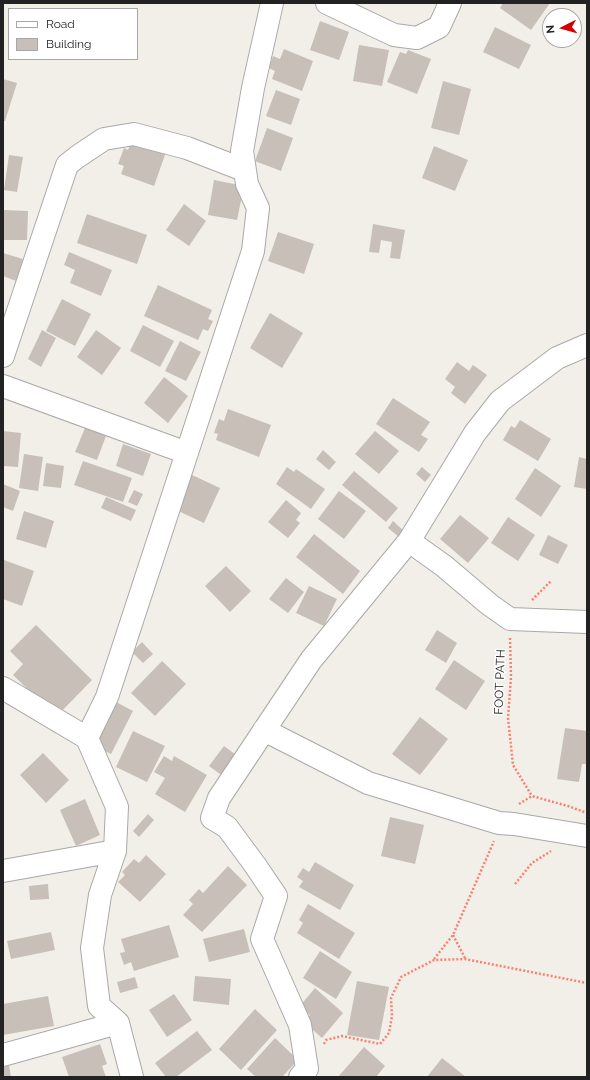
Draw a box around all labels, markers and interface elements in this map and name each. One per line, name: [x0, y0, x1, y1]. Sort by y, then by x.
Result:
legend: [8, 8, 138, 60]
north arrow: [542, 8, 582, 48]
text: Road: [46, 17, 75, 31]
text: N: [544, 24, 557, 34]
text: Building: [46, 37, 92, 51]
street label: FOOT PATH: [492, 649, 508, 715]

